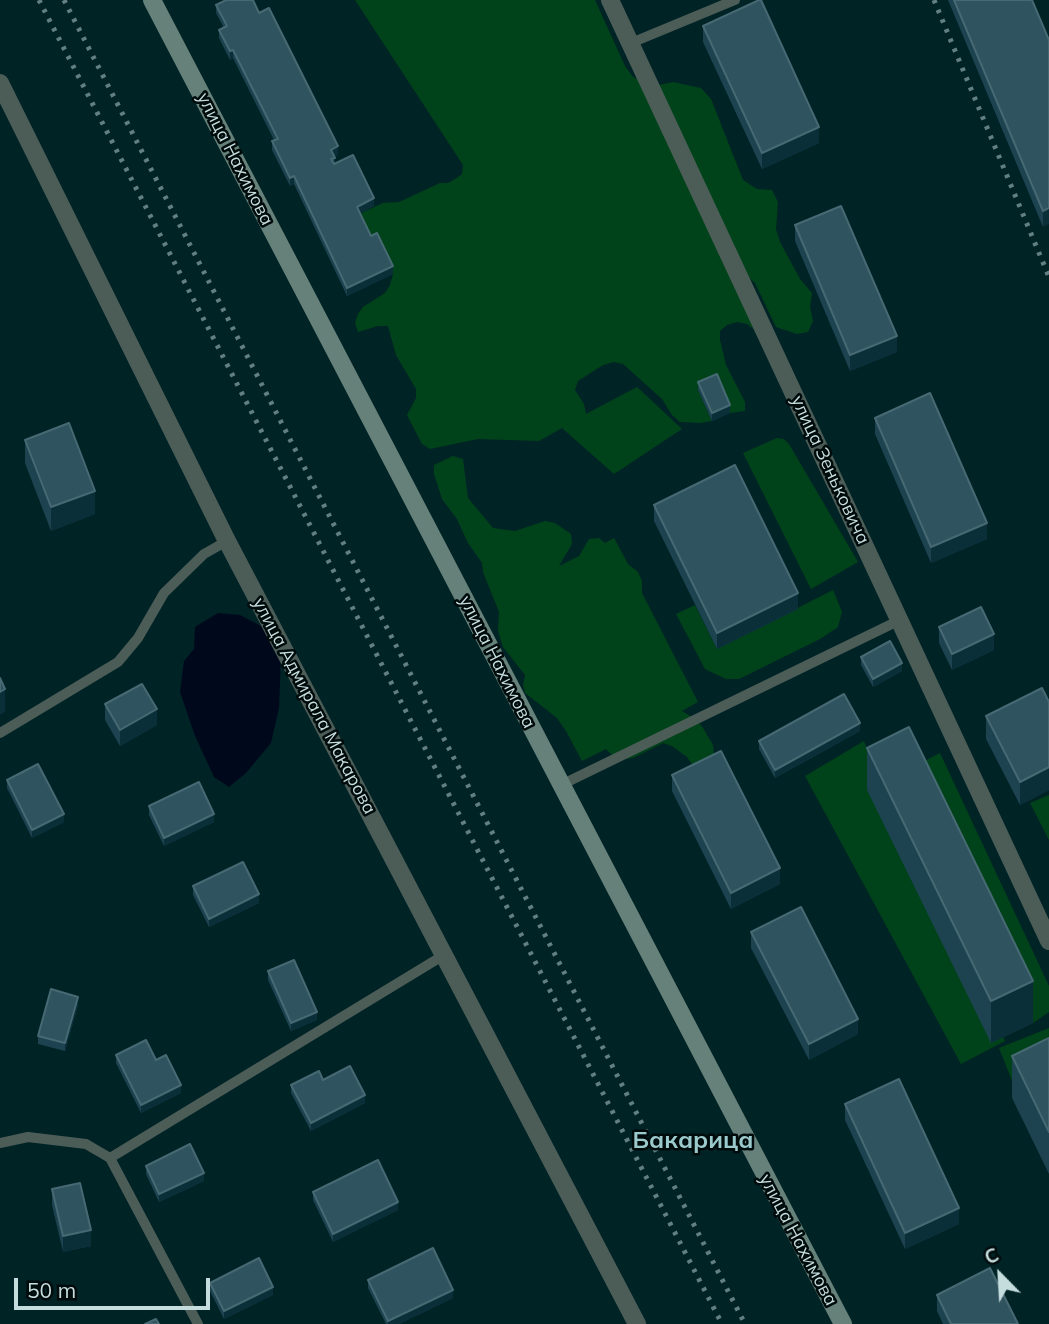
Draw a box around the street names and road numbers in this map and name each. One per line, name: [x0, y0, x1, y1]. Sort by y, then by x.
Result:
street label: улица Нахимова: [192, 89, 278, 229]
street label: улица Зеньковича: [786, 392, 874, 548]
street label: улица Нахимова: [454, 592, 540, 732]
street label: улица Адмирала Макарова: [248, 594, 380, 818]
street label: улица Нахимова: [754, 1170, 842, 1310]

